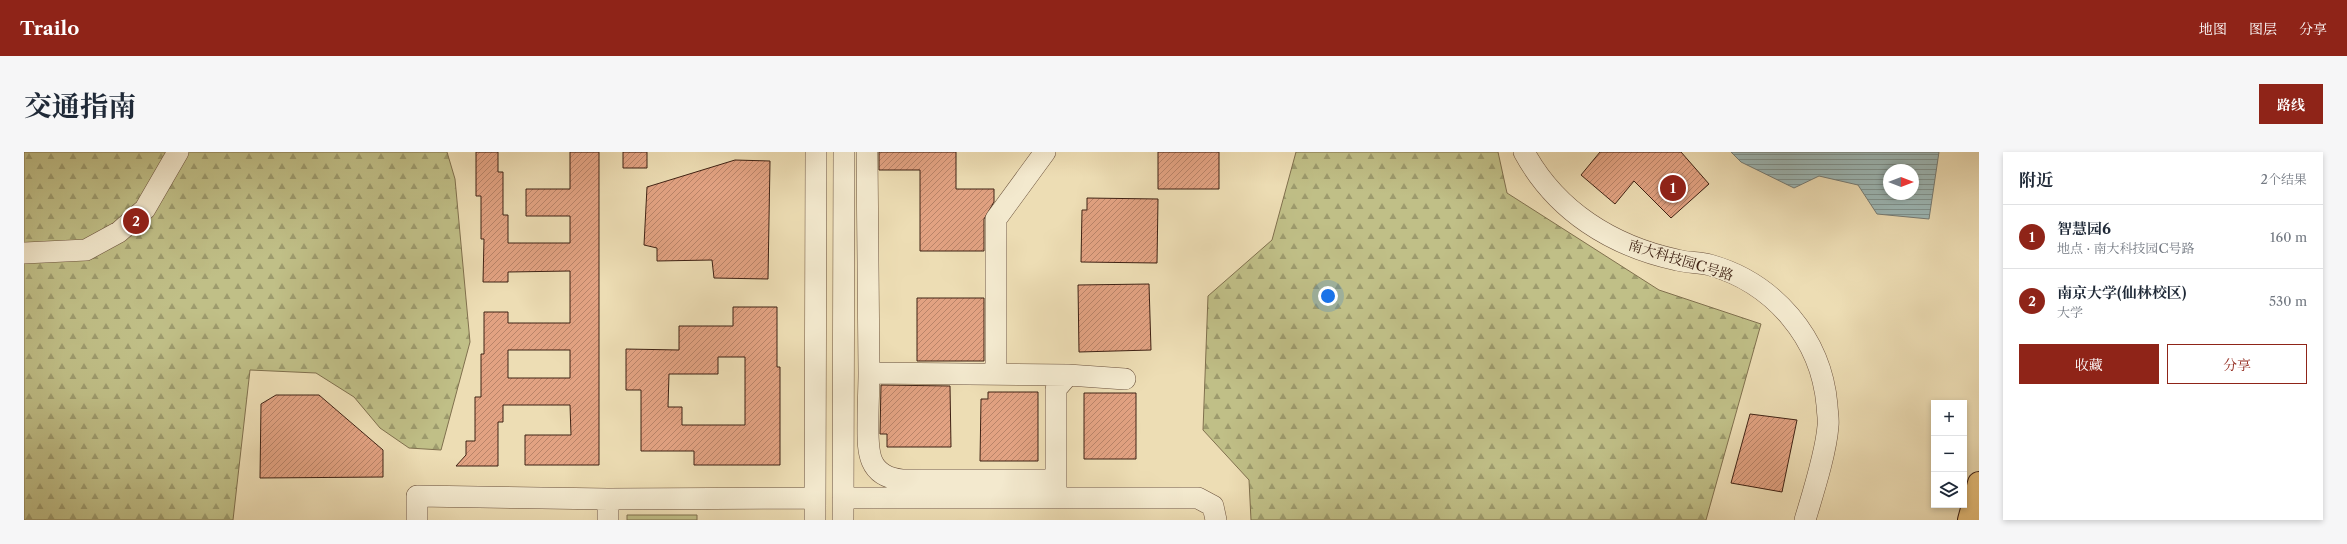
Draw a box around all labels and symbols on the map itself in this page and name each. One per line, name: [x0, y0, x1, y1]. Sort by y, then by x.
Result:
north arrow: [1883, 164, 1919, 200]
pin: 1: [1660, 173, 1686, 203]
pin: 2: [123, 206, 149, 236]
street label: 南大科技园C号路: [1626, 235, 1736, 285]
your location: [1318, 286, 1338, 306]

